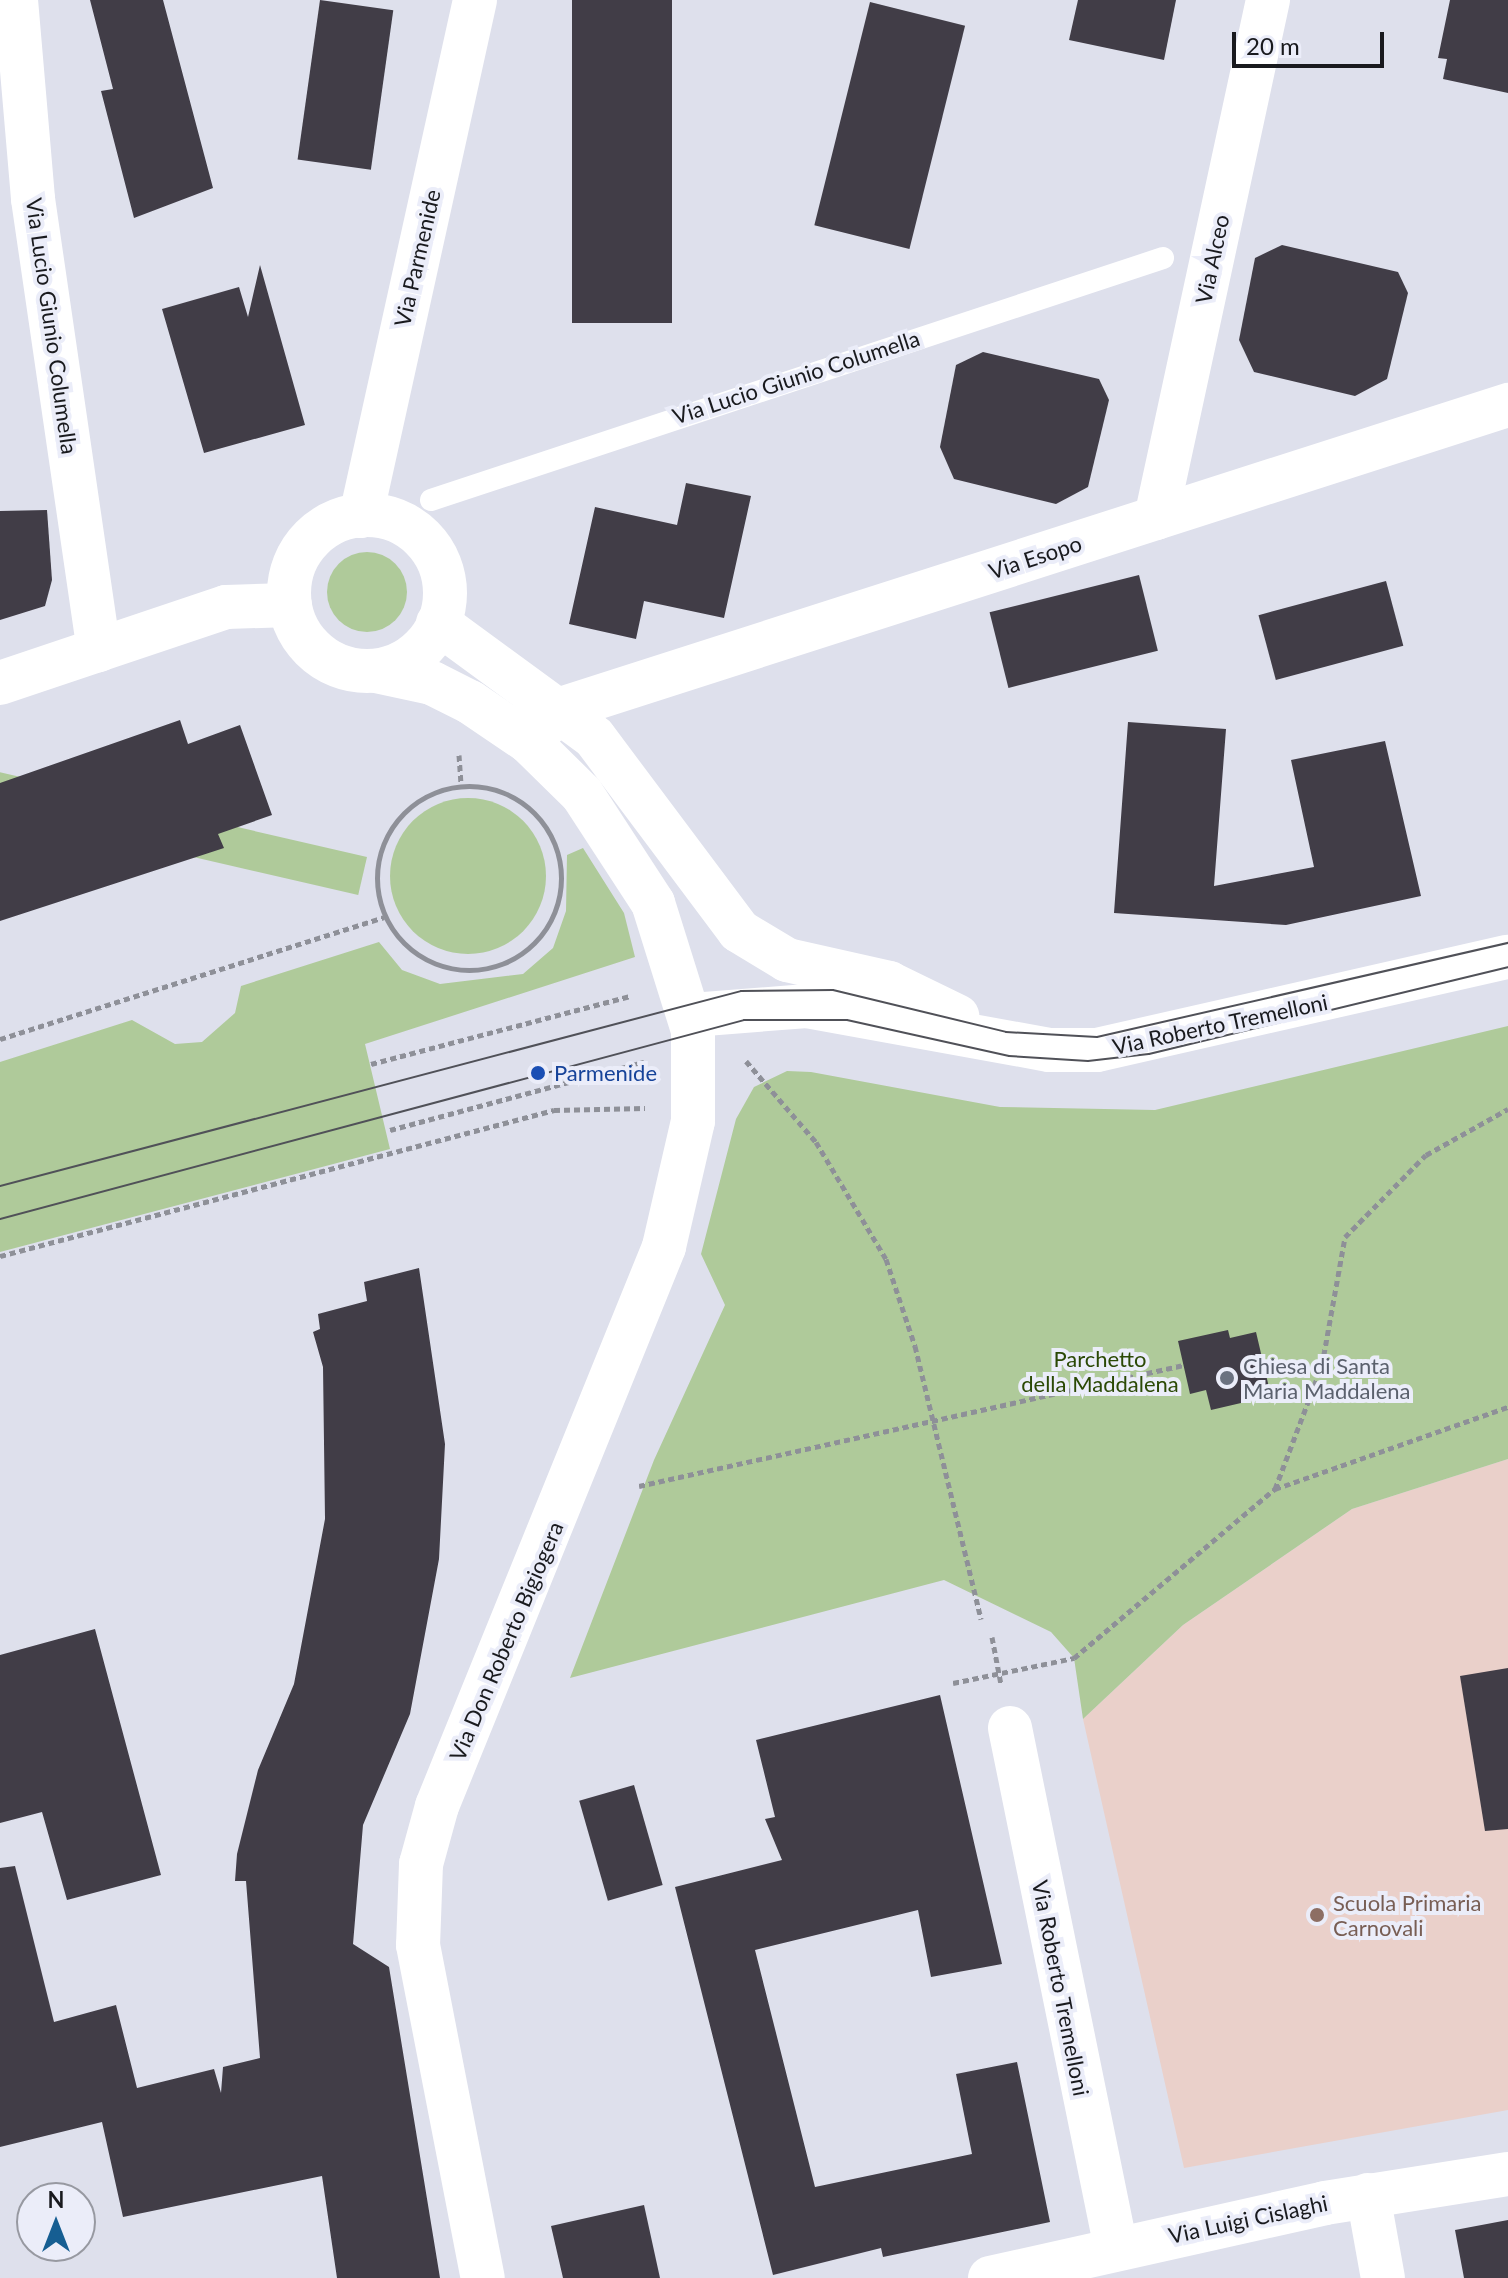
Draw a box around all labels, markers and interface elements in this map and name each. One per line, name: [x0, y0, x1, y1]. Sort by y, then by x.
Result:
scale bar: [1236, 16, 1388, 66]
text: 20 m: [1246, 31, 1300, 60]
street label: Via Parmenide: [388, 187, 446, 329]
street label: Via Lucio Giunio Columella: [21, 196, 83, 456]
street label: Via Alceo: [1190, 212, 1234, 306]
street label: Via Lucio Giunio Columella: [669, 325, 923, 429]
street label: Via Esopo: [985, 530, 1085, 584]
street label: Via Roberto Tremelloni: [1110, 988, 1330, 1060]
place label: Parmenide: [554, 1060, 657, 1086]
marker: Parmenide: [529, 1064, 547, 1082]
park label: Parchetto della Maddalena: [1021, 1345, 1179, 1396]
place label: Chiesa di Santa Maria Maddalena: [1243, 1352, 1411, 1404]
marker: Chiesa di Santa Maria Maddalena: [1218, 1369, 1236, 1387]
street label: Via Don Roberto Bigiogera: [444, 1517, 568, 1765]
street label: Via Roberto Tremelloni: [1027, 1877, 1095, 2099]
place label: Scuola Primaria Carnovali: [1333, 1889, 1481, 1940]
marker: Scuola Primaria Carnovali: [1308, 1906, 1326, 1924]
north arrow: [16, 2182, 96, 2262]
text: N: [48, 2186, 64, 2213]
street label: Via Luigi Cislaghi: [1166, 2189, 1330, 2249]

